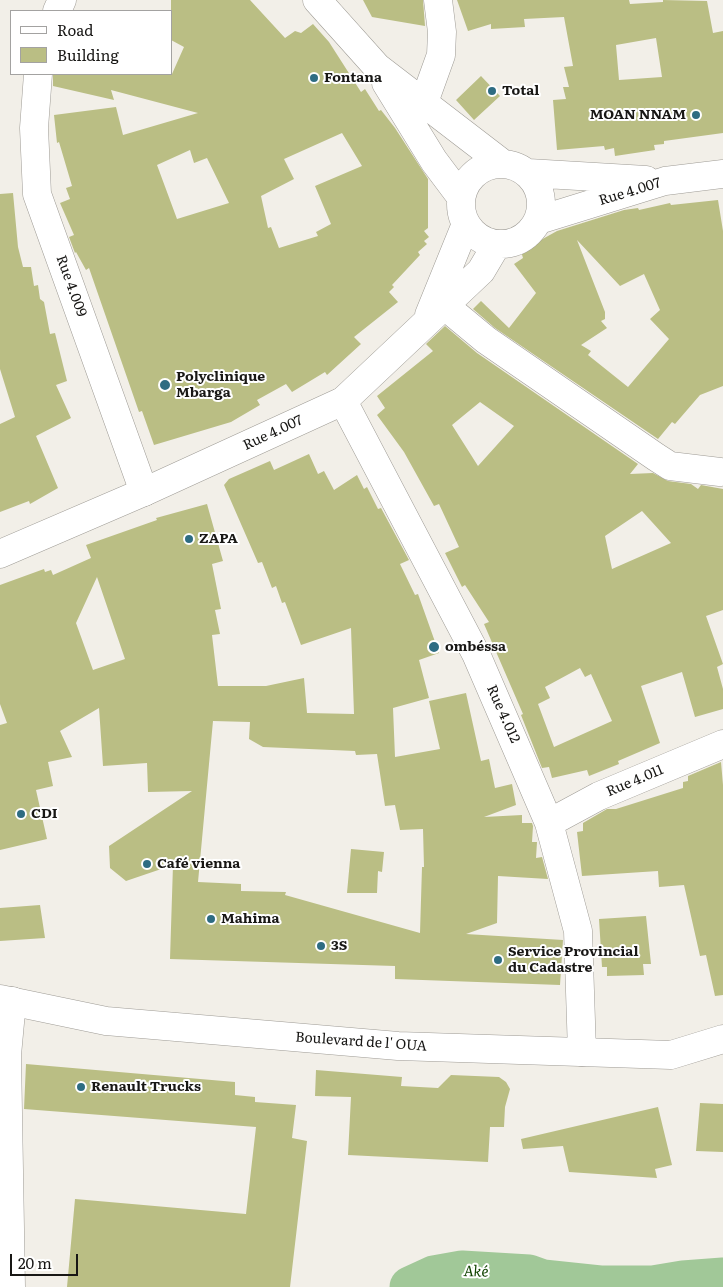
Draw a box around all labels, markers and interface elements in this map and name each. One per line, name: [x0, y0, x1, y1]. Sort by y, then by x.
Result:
legend: [10, 10, 172, 75]
text: Road: [57, 18, 93, 41]
text: Building: [57, 43, 119, 66]
place label: Fontana: [324, 70, 382, 86]
marker: Fontana: [308, 72, 320, 84]
place label: Total: [502, 83, 539, 99]
marker: Total: [486, 85, 498, 97]
place label: MOAN NNAM: [590, 107, 686, 123]
marker: MOAN NNAM: [690, 109, 702, 121]
street label: Rue 4.007: [597, 175, 663, 209]
street label: Rue 4.009: [52, 253, 90, 319]
place label: Polyclinique Mbarga: [176, 369, 265, 402]
marker: Polyclinique Mbarga: [158, 378, 172, 392]
street label: Rue 4.007: [240, 412, 306, 454]
place label: ZAPA: [199, 531, 238, 547]
marker: ZAPA: [183, 533, 195, 545]
place label: ombéssa: [445, 639, 506, 655]
marker: ombéssa: [427, 640, 441, 654]
street label: Rue 4.012: [483, 682, 523, 746]
street label: Rue 4.011: [604, 761, 666, 801]
place label: CDI: [31, 806, 58, 822]
marker: CDI: [15, 808, 27, 820]
place label: Café vienna: [157, 856, 240, 872]
marker: Café vienna: [141, 858, 153, 870]
place label: Mahima: [221, 911, 280, 927]
marker: Mahima: [205, 913, 217, 925]
place label: 3S: [331, 938, 347, 954]
marker: 3S: [315, 940, 327, 952]
place label: Service Provincial du Cadastre: [508, 944, 638, 976]
marker: Service Provincial du Cadastre: [492, 954, 504, 966]
street label: Boulevard de l' OUA: [295, 1029, 427, 1055]
place label: Renault Trucks: [91, 1079, 201, 1095]
marker: Renault Trucks: [75, 1081, 87, 1093]
scale bar: [12, 1244, 80, 1276]
text: 20 m: [18, 1251, 52, 1274]
water label: Aké: [463, 1263, 489, 1281]

